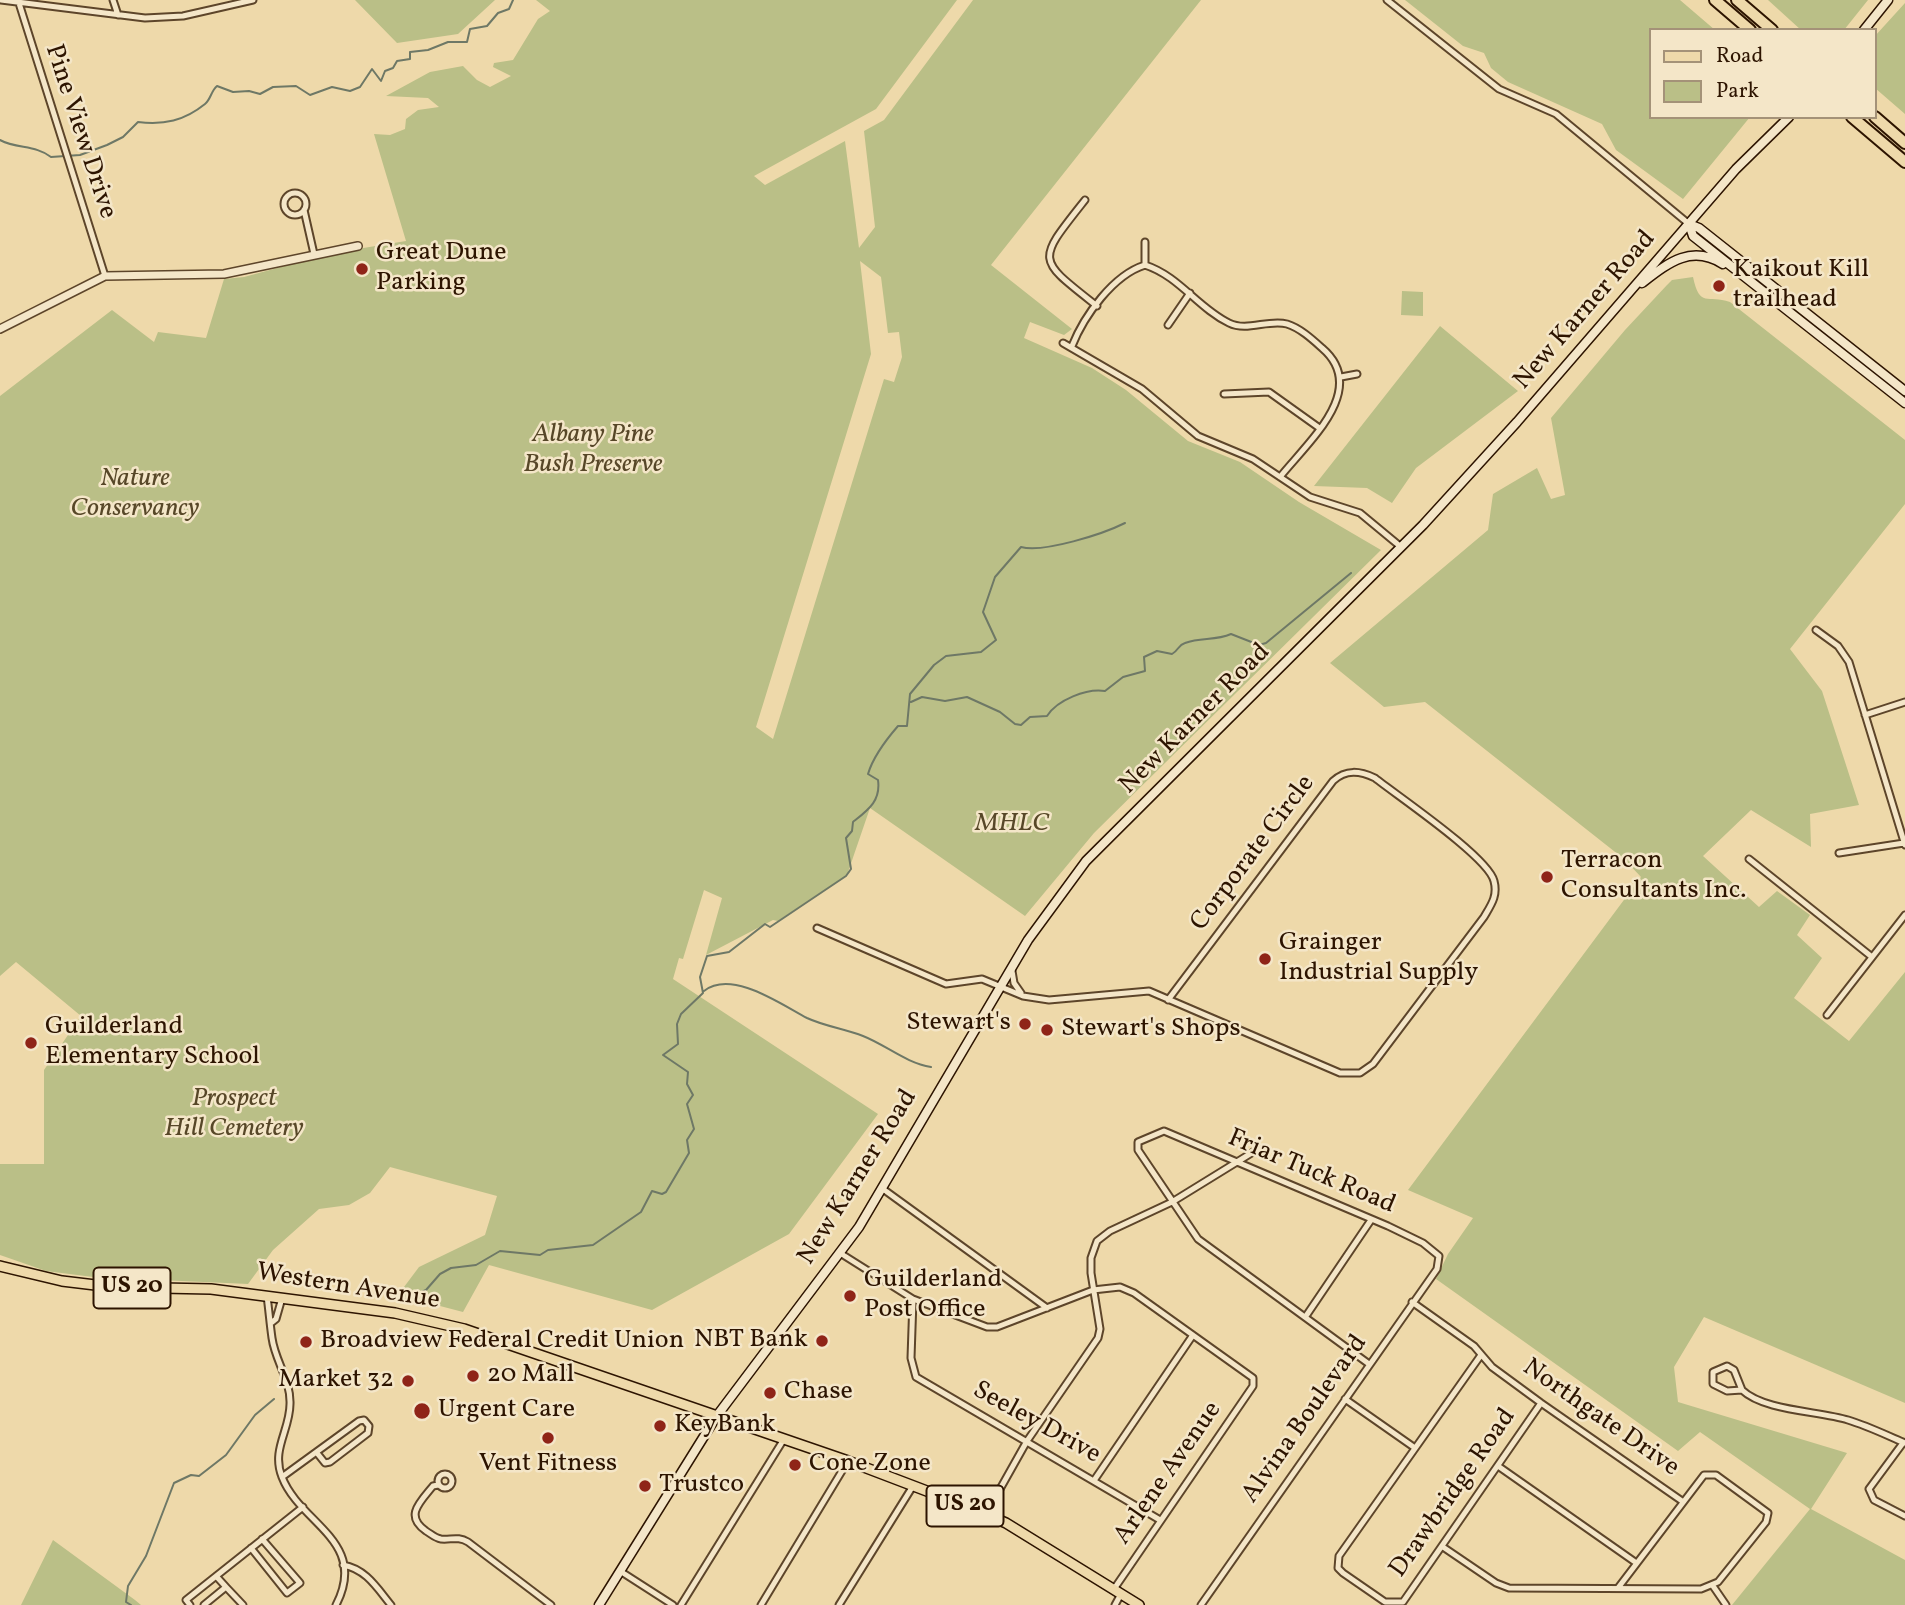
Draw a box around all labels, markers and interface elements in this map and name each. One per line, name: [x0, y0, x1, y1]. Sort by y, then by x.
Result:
legend: [1650, 28, 1877, 119]
street label: Pine View Drive: [36, 41, 122, 223]
text: Road: [1716, 42, 1763, 71]
text: Park: [1716, 77, 1759, 106]
street label: New Karner Road: [1508, 225, 1664, 397]
place label: Great Dune Parking: [376, 238, 507, 300]
place label: Kaikout Kill trailhead: [1733, 255, 1869, 316]
marker: Great Dune Parking: [354, 261, 370, 277]
marker: Kaikout Kill trailhead: [1711, 278, 1727, 294]
park label: Albany Pine Bush Preserve: [523, 420, 663, 481]
park label: Nature Conservancy: [70, 464, 200, 526]
street label: New Karner Road: [1114, 638, 1278, 802]
street label: Corporate Circle: [1185, 770, 1323, 938]
park label: MHLC: [975, 809, 1049, 841]
place label: Terracon Consultants Inc.: [1561, 846, 1746, 908]
marker: Terracon Consultants Inc.: [1539, 869, 1555, 885]
place label: Grainger Industrial Supply: [1279, 928, 1478, 990]
marker: Grainger Industrial Supply: [1257, 951, 1273, 967]
place label: Stewart's: [906, 1008, 1011, 1040]
place label: Guilderland Elementary School: [45, 1012, 260, 1074]
place label: Stewart's Shops: [1061, 1014, 1241, 1046]
marker: Stewart's: [1017, 1016, 1033, 1032]
marker: Stewart's Shops: [1039, 1022, 1055, 1038]
marker: Guilderland Elementary School: [23, 1035, 39, 1051]
park label: Prospect Hill Cemetery: [164, 1084, 304, 1146]
street label: New Karner Road: [793, 1085, 925, 1271]
street label: Friar Tuck Road: [1222, 1124, 1400, 1222]
street label: Western Avenue: [254, 1258, 442, 1318]
place label: Guilderland Post Office: [864, 1265, 1002, 1326]
road number: US 20: [94, 1268, 170, 1308]
marker: Guilderland Post Office: [842, 1288, 858, 1304]
place label: NBT Bank: [694, 1325, 808, 1357]
place label: Broadview Federal Credit Union: [320, 1326, 684, 1358]
street label: Alvina Boulevard: [1236, 1330, 1376, 1510]
marker: NBT Bank: [814, 1333, 830, 1349]
marker: Broadview Federal Credit Union: [298, 1334, 314, 1350]
street label: Northgate Drive: [1516, 1353, 1684, 1485]
place label: 20 Mall: [487, 1360, 574, 1392]
place label: Market 32: [278, 1365, 394, 1397]
marker: 20 Mall: [465, 1368, 481, 1384]
marker: Market 32: [400, 1373, 416, 1389]
street label: Seeley Drive: [967, 1376, 1105, 1472]
place label: Chase: [784, 1377, 853, 1409]
marker: Chase: [762, 1385, 778, 1401]
place label: Urgent Care: [438, 1395, 575, 1427]
street label: Arlene Avenue: [1108, 1396, 1230, 1552]
marker: Urgent Care: [412, 1401, 432, 1421]
street label: Drawbridge Road: [1384, 1403, 1524, 1585]
place label: KeyBank: [674, 1410, 776, 1442]
marker: KeyBank: [652, 1418, 668, 1434]
marker: Vent Fitness: [540, 1430, 556, 1446]
place label: Vent Fitness: [479, 1449, 617, 1481]
place label: Cone Zone: [809, 1449, 931, 1481]
marker: Cone Zone: [787, 1457, 803, 1473]
place label: Trustco: [659, 1470, 744, 1502]
marker: Trustco: [637, 1478, 653, 1494]
road number: US 20: [926, 1486, 1004, 1526]

